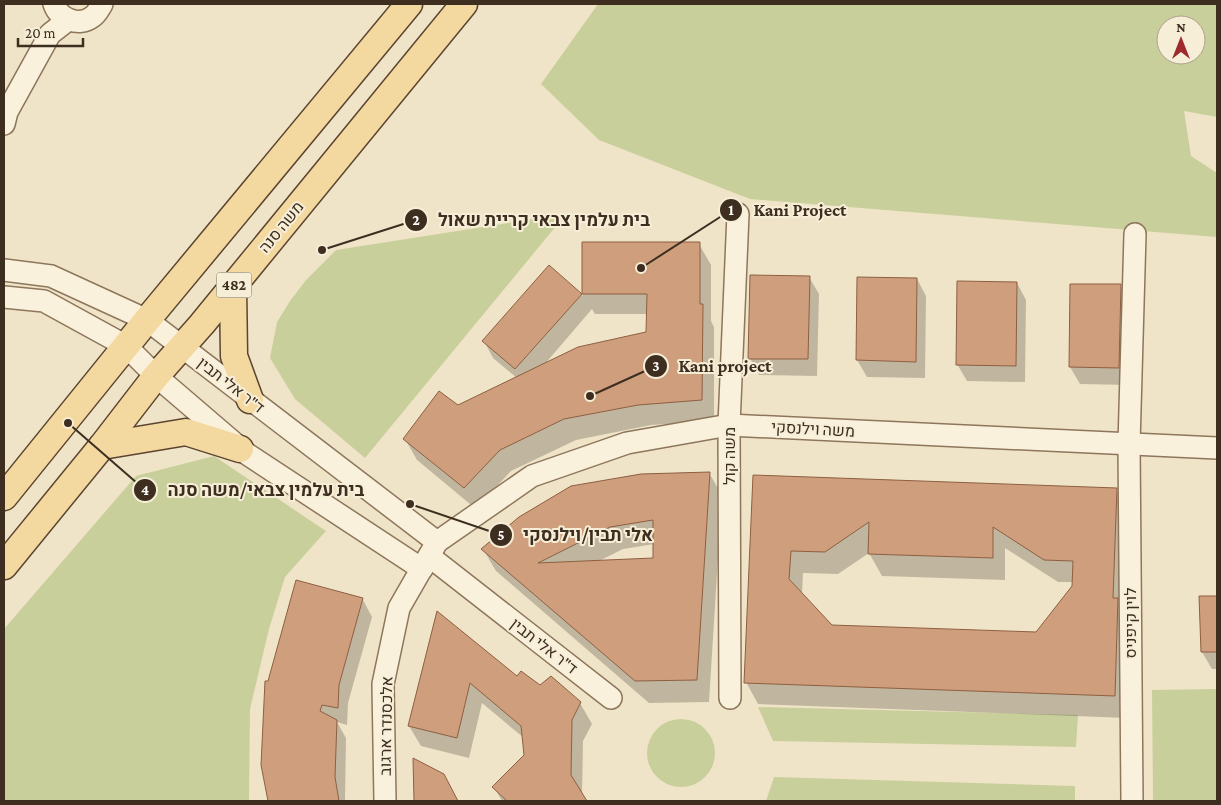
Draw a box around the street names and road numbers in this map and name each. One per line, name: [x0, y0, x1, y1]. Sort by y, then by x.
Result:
street label: משה סנה: [255, 198, 307, 256]
road number: 482: [216, 272, 252, 298]
street label: ד"ר אלי תבין: [194, 354, 268, 416]
street label: משה וילנסקי: [771, 418, 855, 440]
street label: משה קול: [721, 427, 738, 485]
street label: לוין קיפניס: [1122, 588, 1139, 659]
street label: ד"ר אלי תבין: [507, 615, 581, 677]
street label: אלכסנדר ארגוב: [377, 676, 395, 776]

